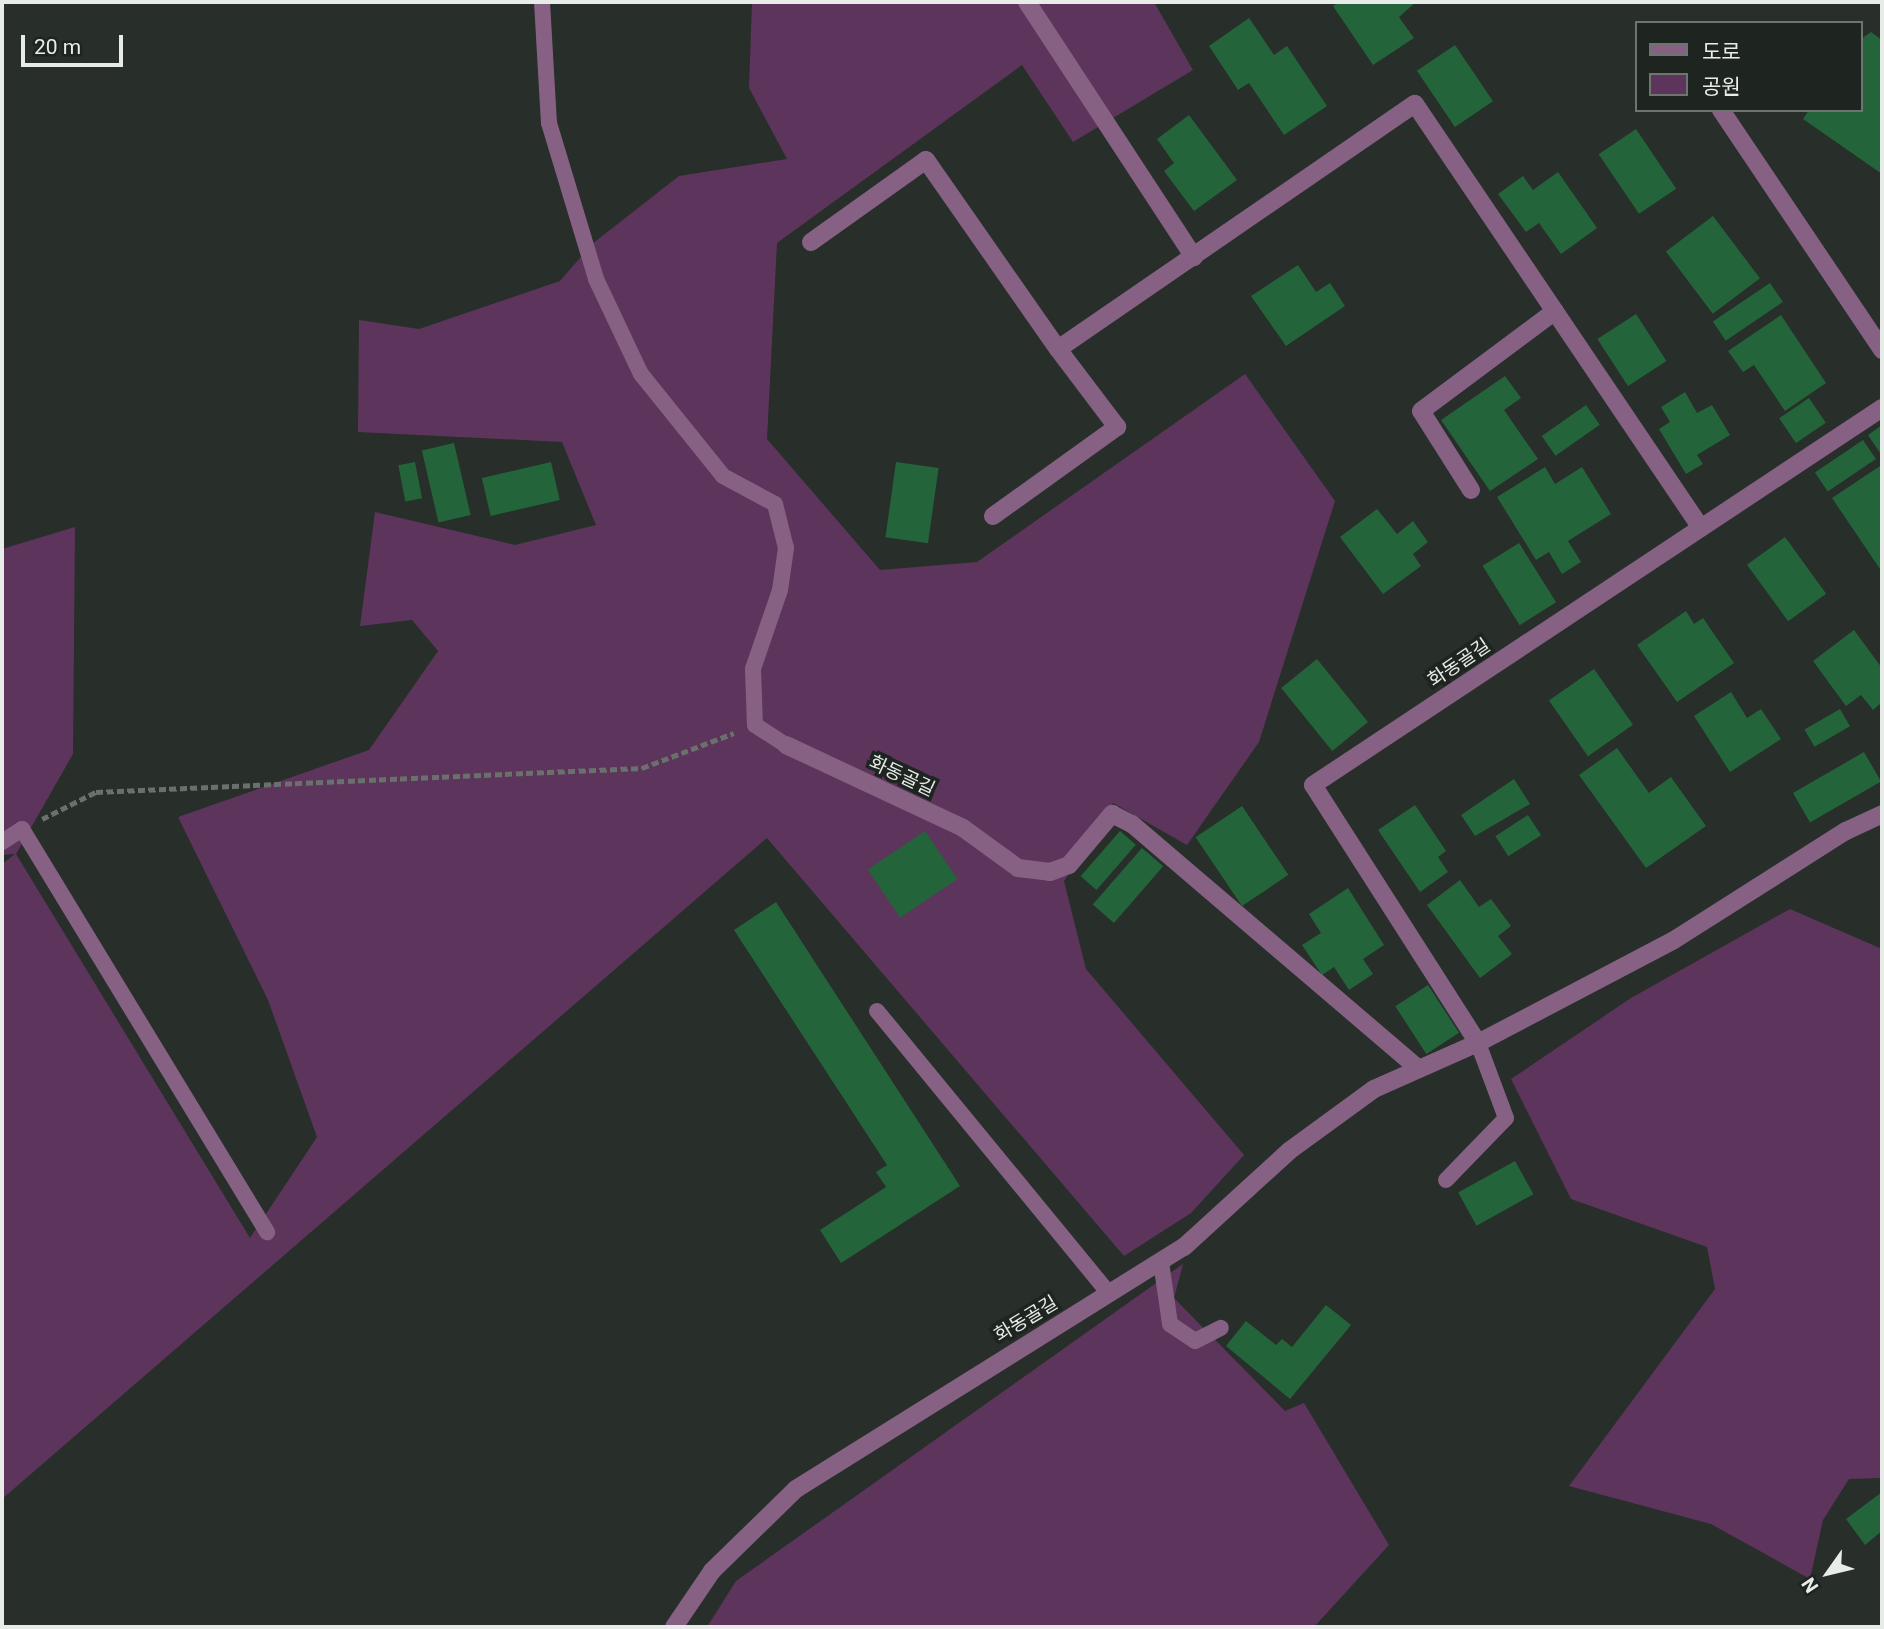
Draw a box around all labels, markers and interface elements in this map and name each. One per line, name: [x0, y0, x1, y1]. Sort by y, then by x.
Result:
scale bar: [24, 21, 126, 65]
legend: [1636, 21, 1863, 112]
text: 20 m: [34, 35, 81, 59]
text: 도로: [1702, 40, 1741, 64]
text: 공원: [1702, 75, 1741, 99]
street label: 화동골길: [1424, 634, 1494, 692]
street label: 화동골길: [865, 751, 939, 801]
street label: 화동골길: [990, 1291, 1062, 1347]
north arrow: [1793, 1538, 1863, 1608]
text: N: [1797, 1573, 1823, 1597]

